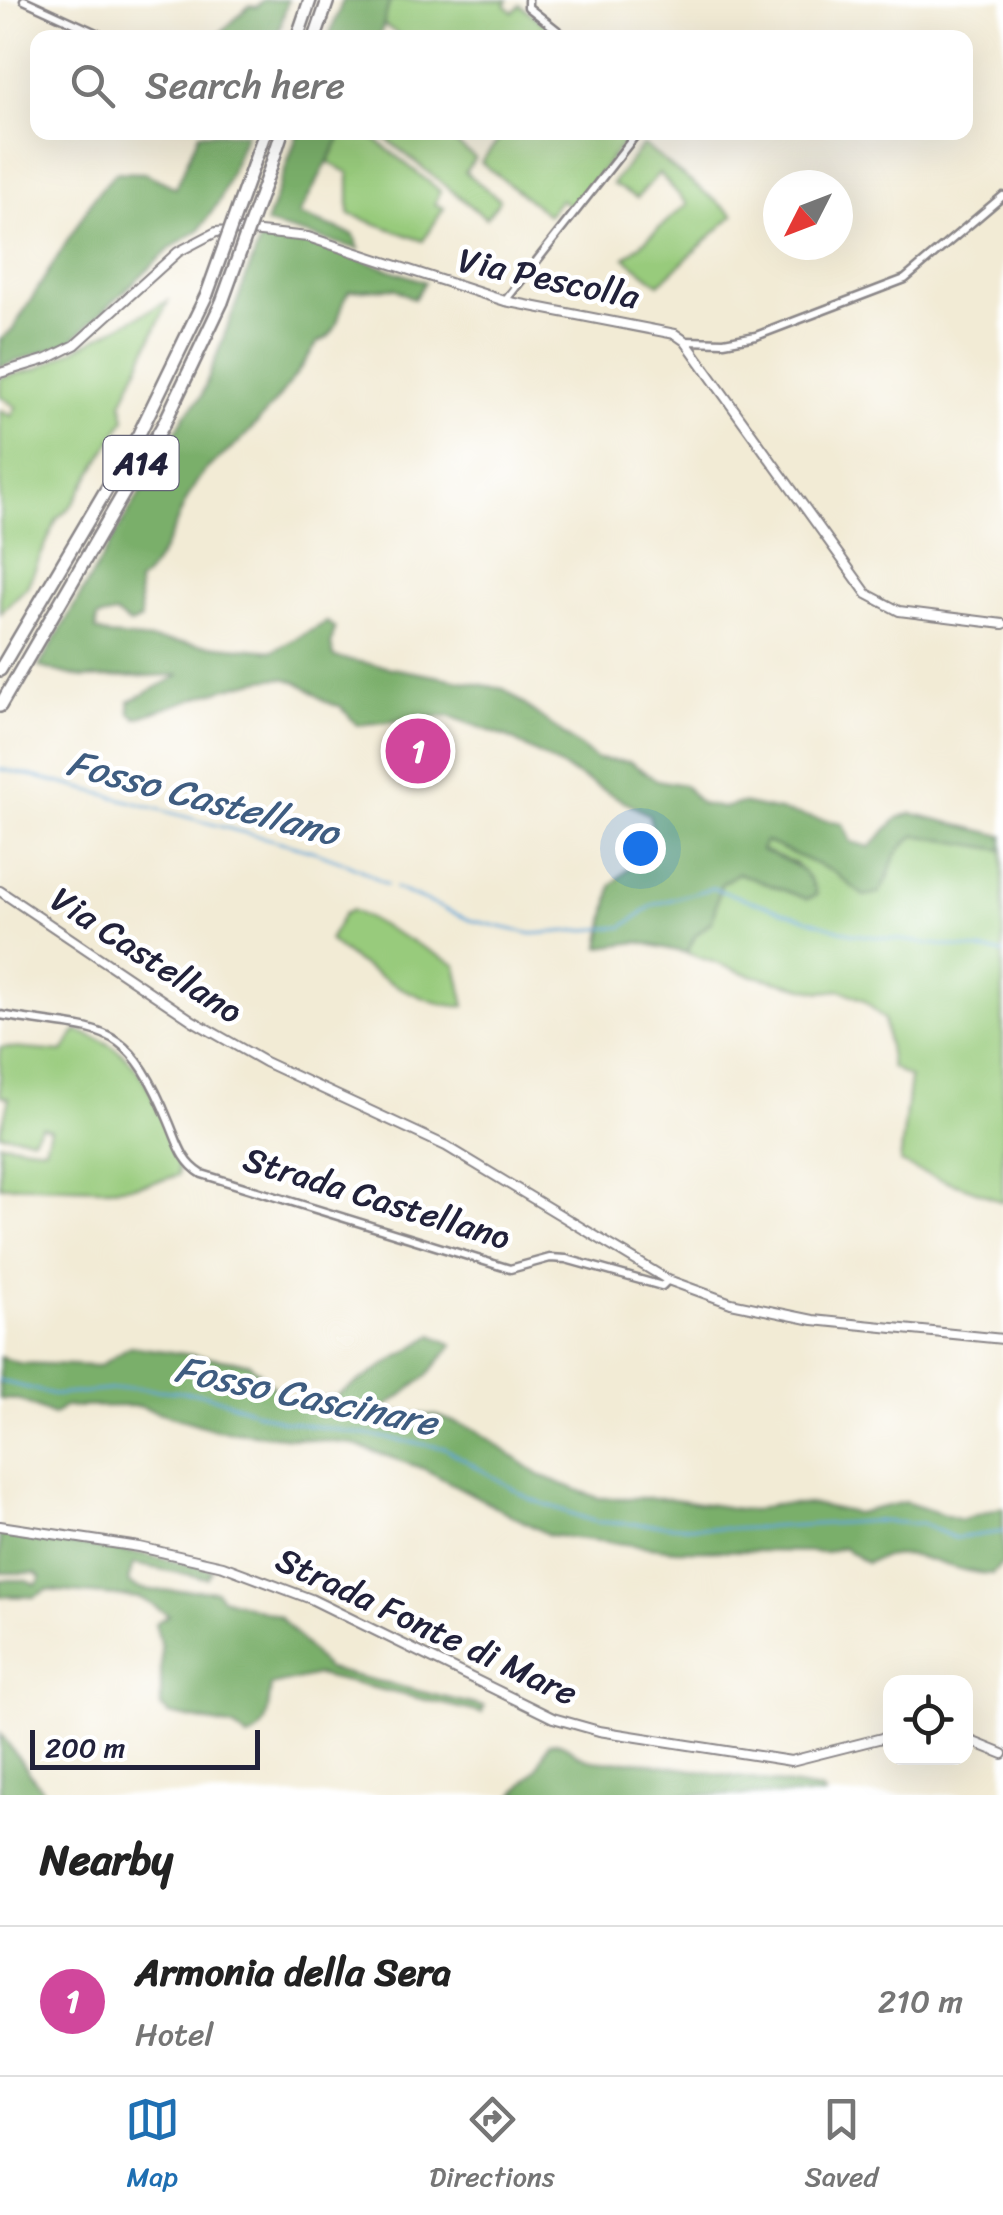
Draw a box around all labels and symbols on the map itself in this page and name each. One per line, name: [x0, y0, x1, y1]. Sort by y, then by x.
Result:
north arrow: [763, 170, 853, 260]
street label: Via Pescolla: [453, 229, 646, 327]
road number: A14: [104, 436, 178, 490]
pin: 1: [386, 714, 450, 788]
water label: Fosso Castellano: [60, 730, 348, 867]
your location: [615, 823, 666, 874]
street label: Via Castellano: [38, 869, 256, 1041]
street label: Strada Castellano: [236, 1128, 518, 1268]
water label: Fosso Cascinare: [169, 1336, 446, 1457]
street label: Strada Fonte di Mare: [265, 1529, 589, 1723]
scale bar: [30, 1725, 260, 1770]

